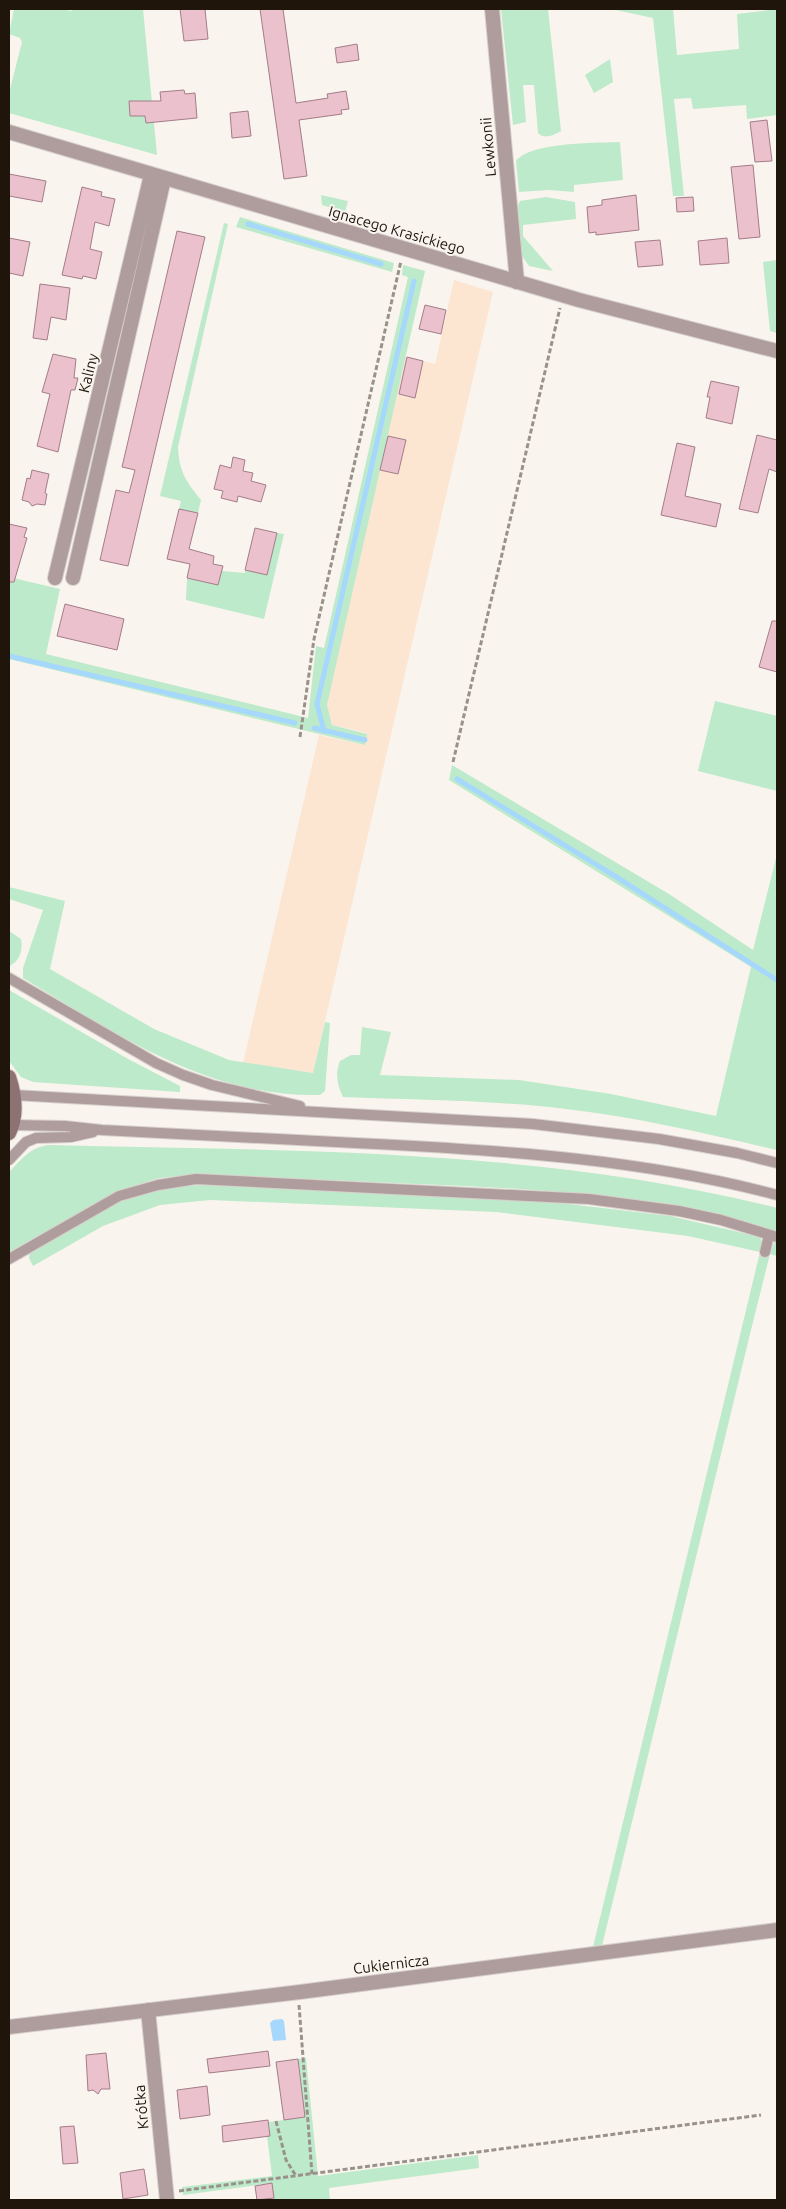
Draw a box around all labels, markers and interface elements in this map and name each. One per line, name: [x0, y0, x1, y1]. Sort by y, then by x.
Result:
street label: Lewkonii: [477, 117, 499, 177]
street label: Ignacego Krasickiego: [327, 202, 467, 258]
street label: Kaliny: [75, 351, 101, 395]
street label: Cukiernicza: [352, 1951, 430, 1977]
street label: Krótka: [131, 2084, 151, 2130]

